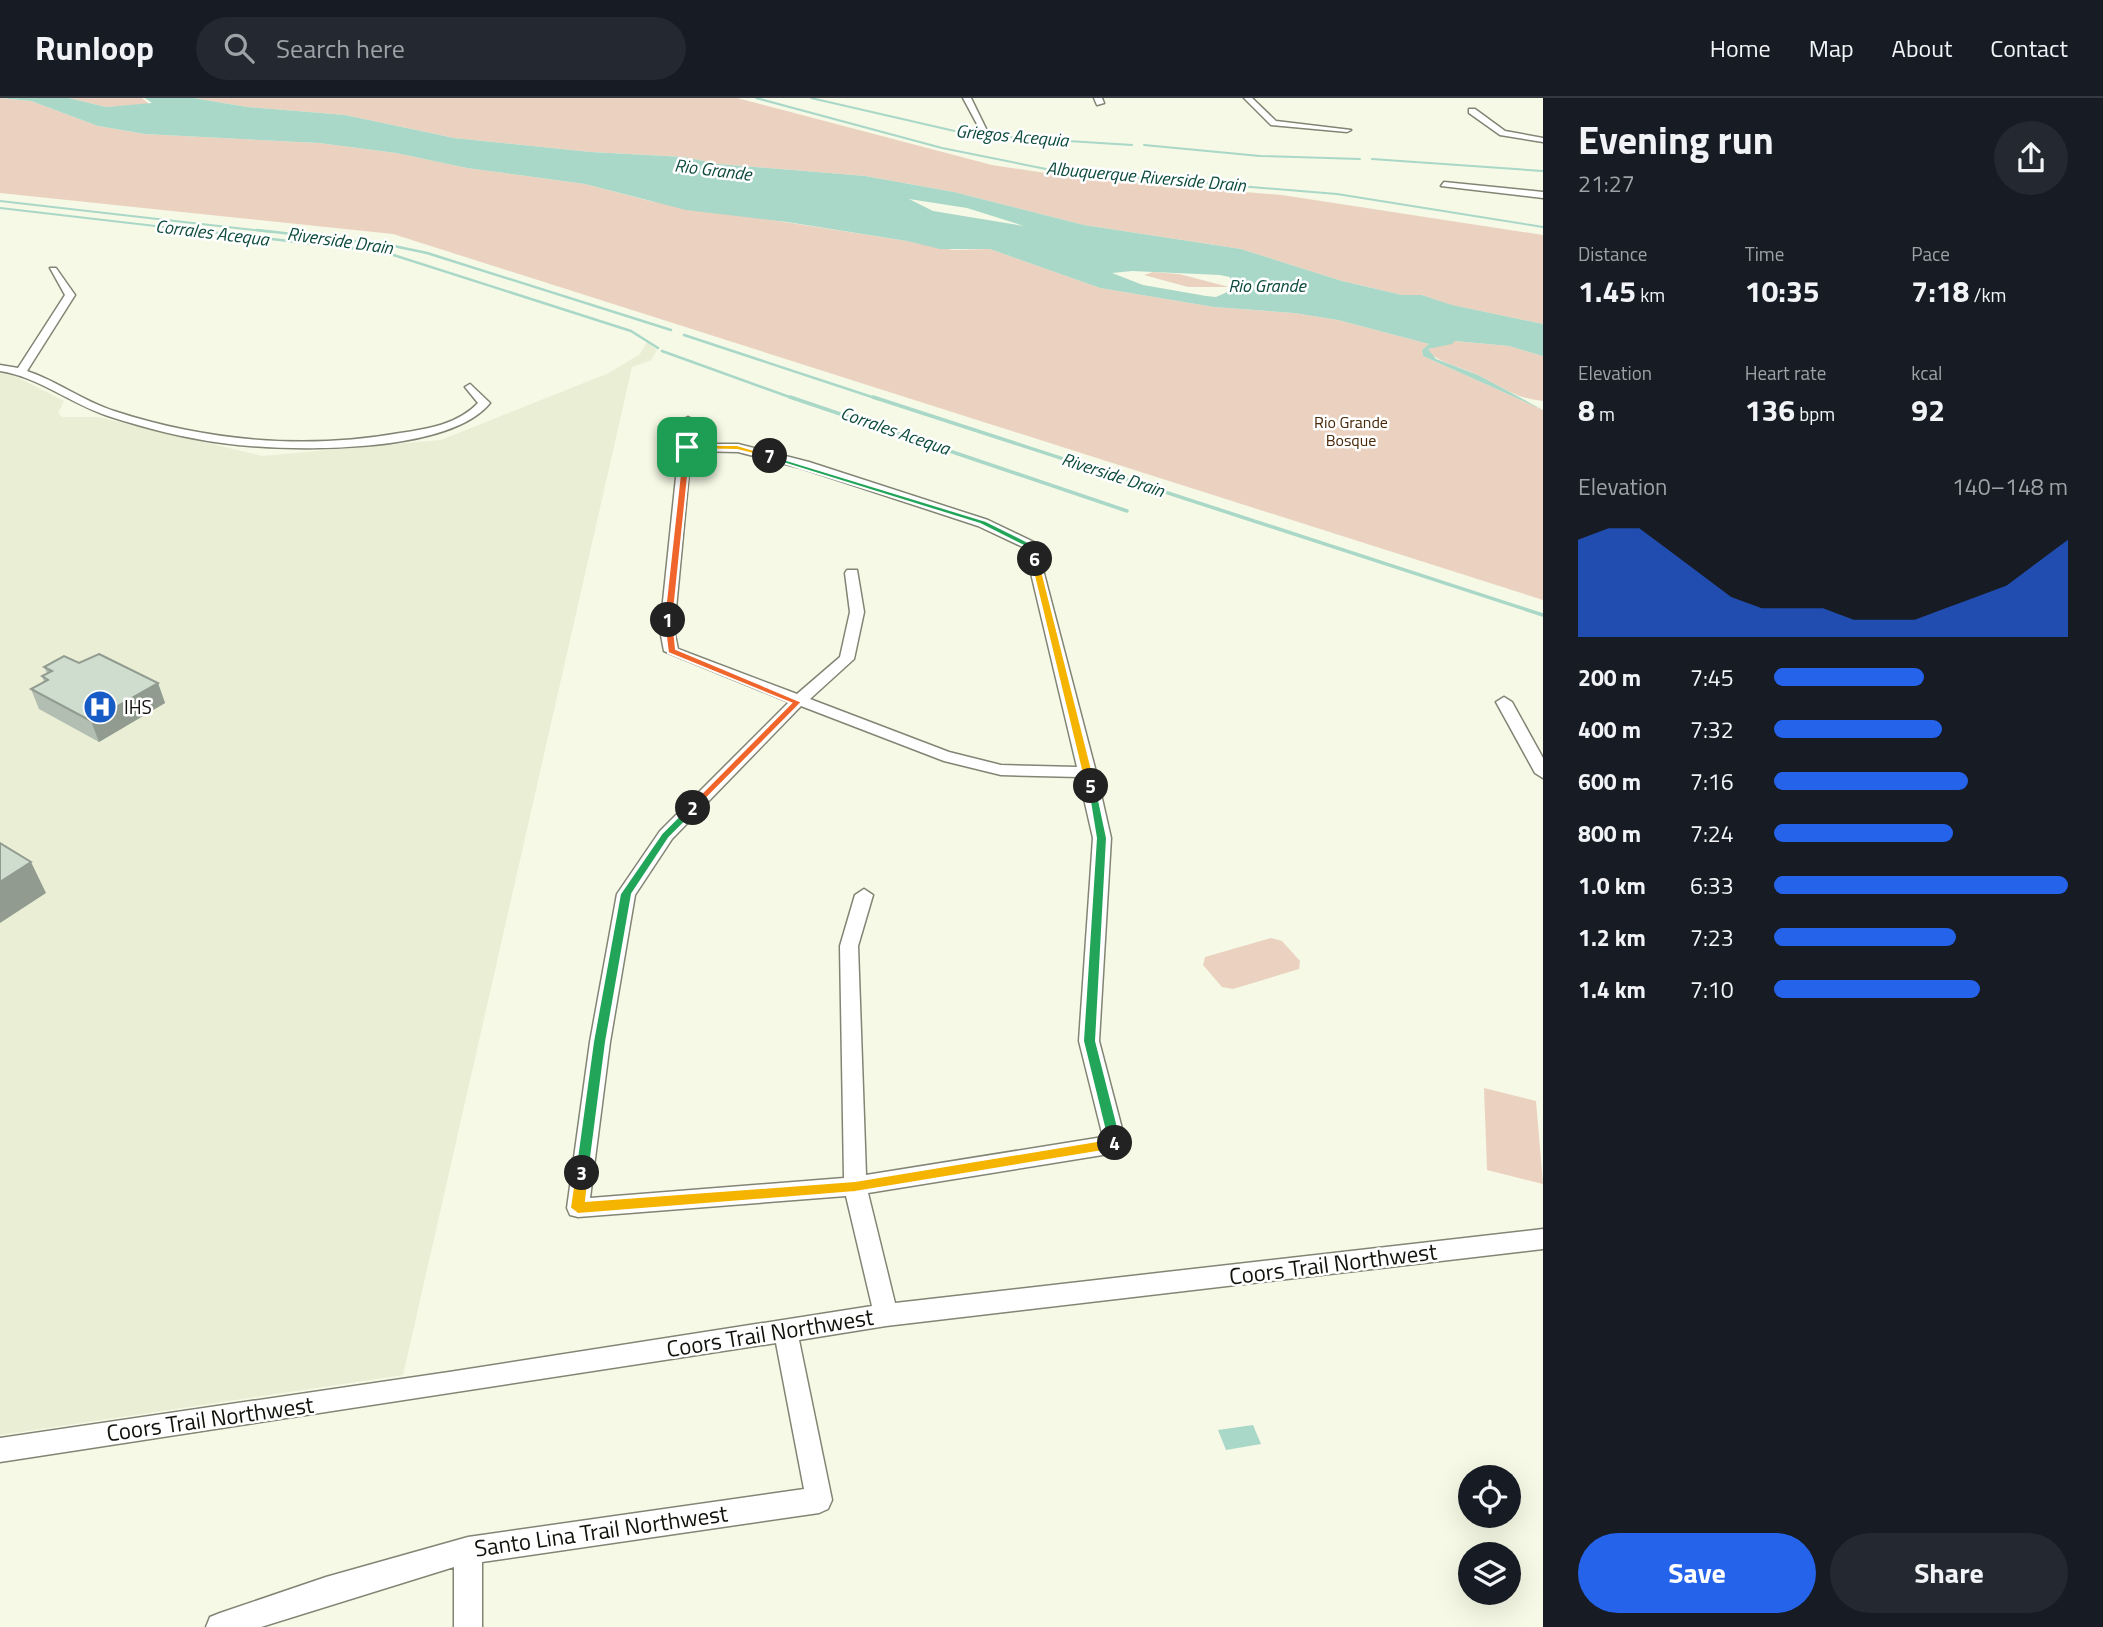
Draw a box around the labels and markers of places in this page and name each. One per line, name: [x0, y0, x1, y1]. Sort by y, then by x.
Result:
pin: [657, 417, 717, 477]
pin: 7: [752, 438, 788, 474]
pin: 6: [1018, 542, 1052, 576]
pin: 1: [650, 602, 686, 638]
hospital icon: IHS: [81, 688, 119, 726]
place label: IHS: [124, 692, 152, 721]
pin: 5: [1074, 768, 1108, 804]
pin: 2: [676, 790, 710, 826]
pin: 4: [1098, 1126, 1132, 1160]
pin: 3: [564, 1156, 600, 1190]

